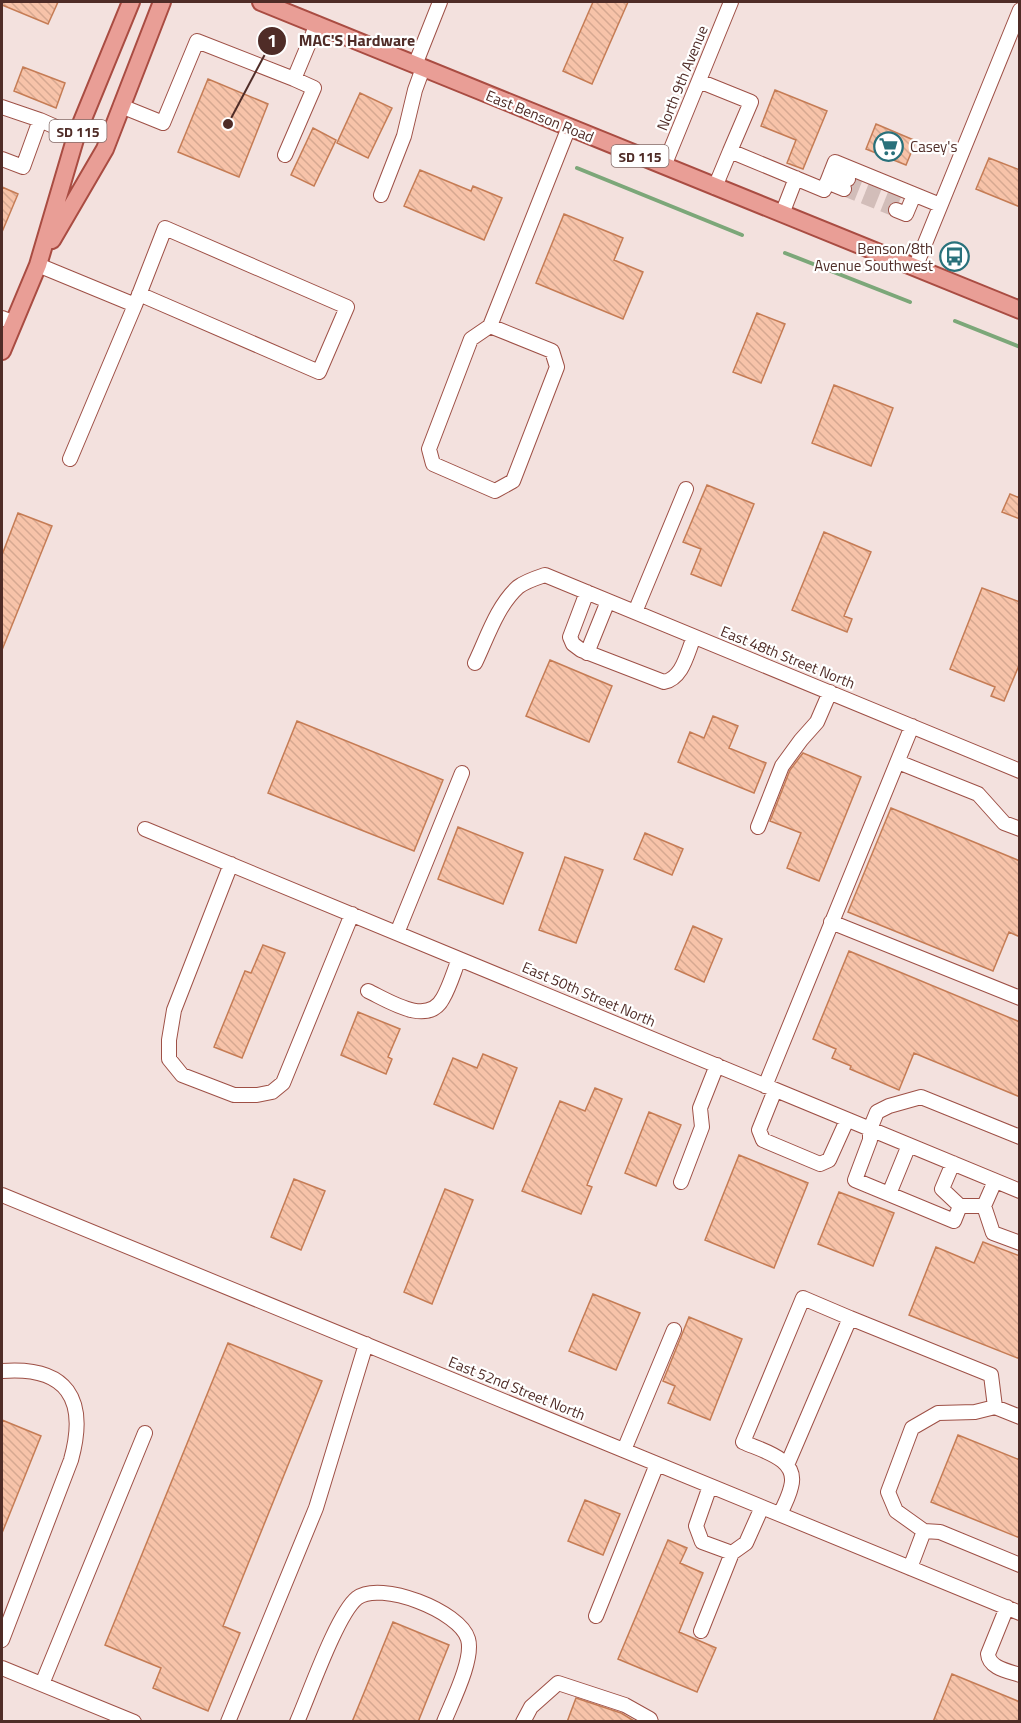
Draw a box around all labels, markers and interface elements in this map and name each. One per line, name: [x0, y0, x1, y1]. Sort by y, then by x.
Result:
street label: North 9th Avenue: [650, 22, 714, 134]
callout: MAC'S Hardware: [257, 24, 427, 58]
text: 1: [267, 27, 277, 54]
text: MAC'S Hardware: [299, 28, 415, 52]
street label: East Benson Road: [482, 84, 598, 148]
road number: SD 115: [50, 120, 106, 142]
supermarket icon: Casey's: [873, 130, 905, 162]
place label: Casey's: [910, 135, 957, 158]
road number: SD 115: [612, 145, 668, 167]
place label: Benson/8th Avenue Southwest: [814, 237, 934, 277]
bus stop icon: Benson/8th Avenue Southwest: [938, 241, 970, 273]
street label: East 48th Street North: [717, 620, 859, 694]
street label: East 50th Street North: [519, 955, 659, 1033]
street label: East 52nd Street North: [445, 1350, 589, 1426]

